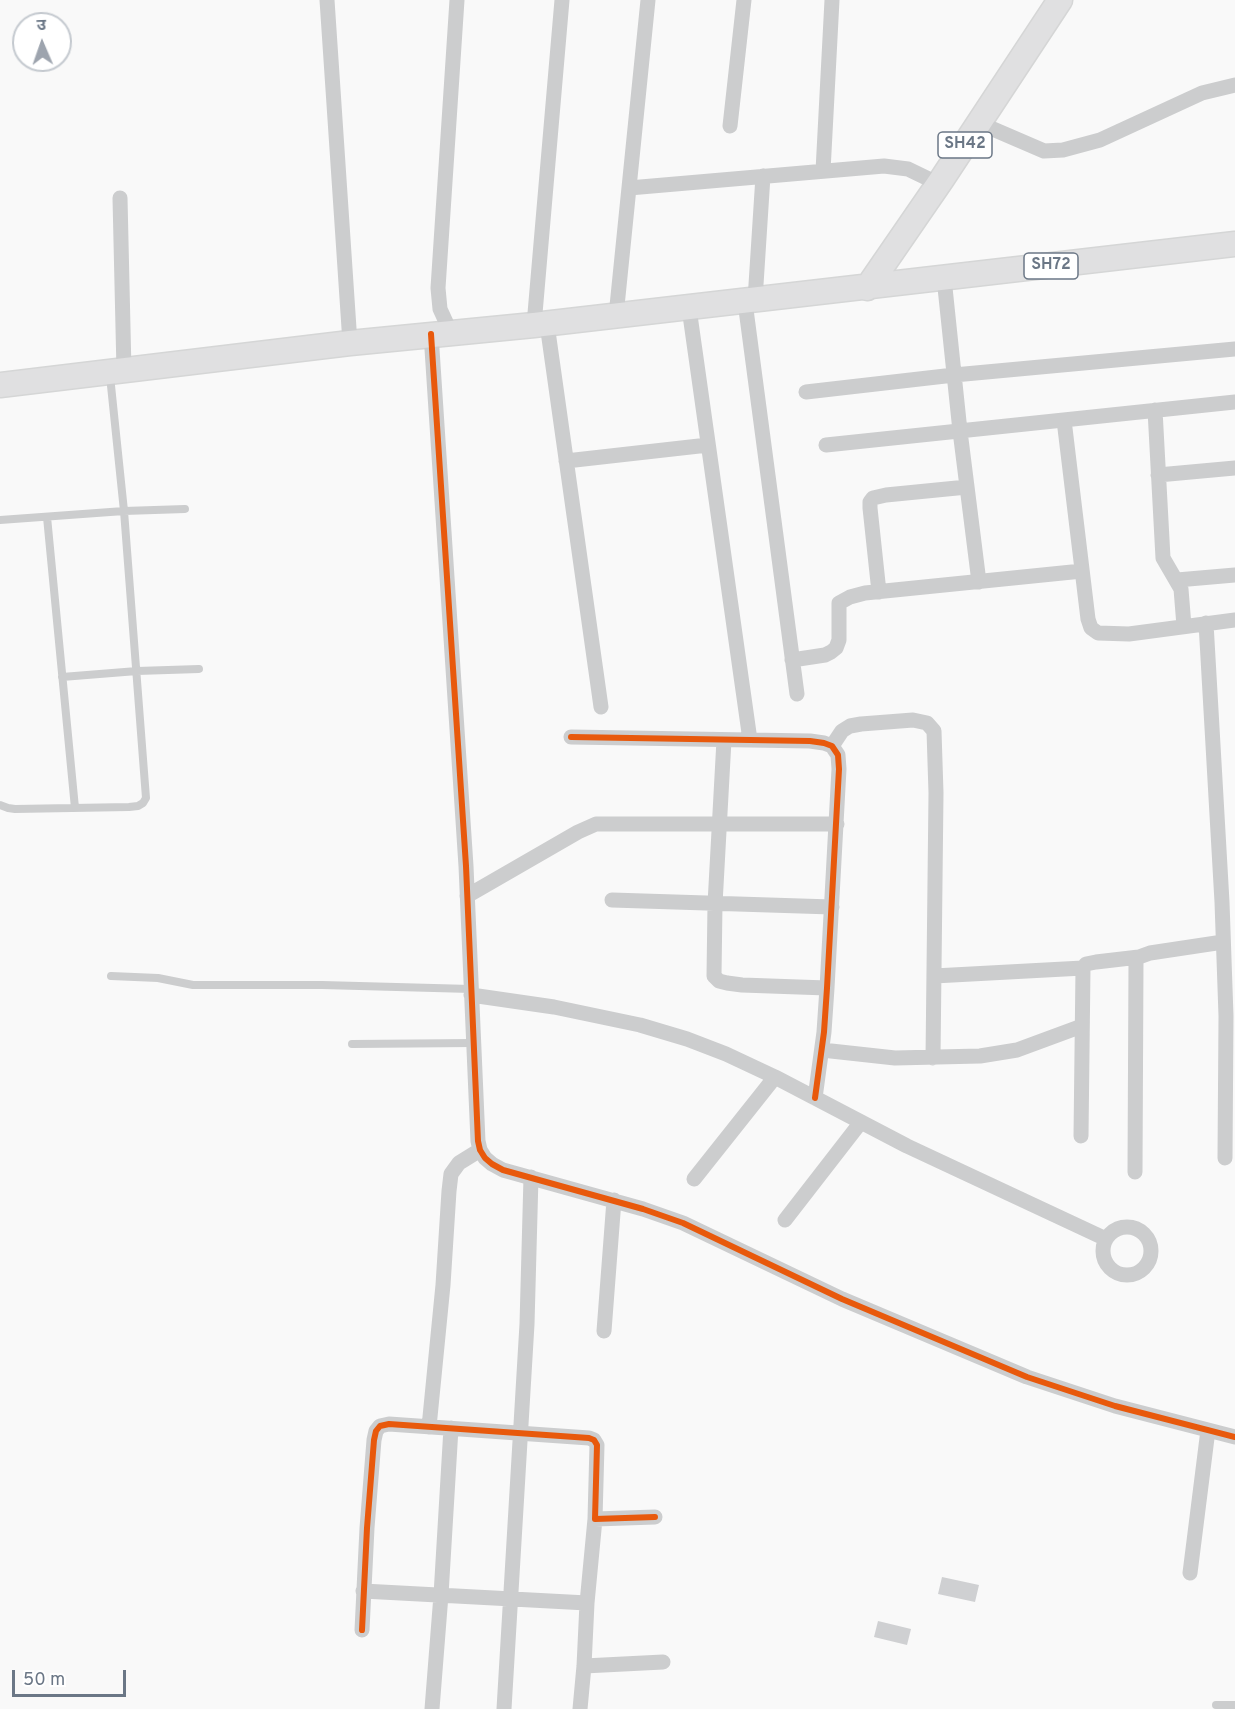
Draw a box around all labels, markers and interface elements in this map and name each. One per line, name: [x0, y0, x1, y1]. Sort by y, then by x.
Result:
north arrow: [12, 12, 72, 72]
text: उ: [36, 16, 46, 36]
road number: SH42: [938, 132, 992, 158]
road number: SH72: [1024, 253, 1078, 279]
scale bar: [15, 1658, 129, 1696]
text: 50 m: [23, 1669, 65, 1692]

